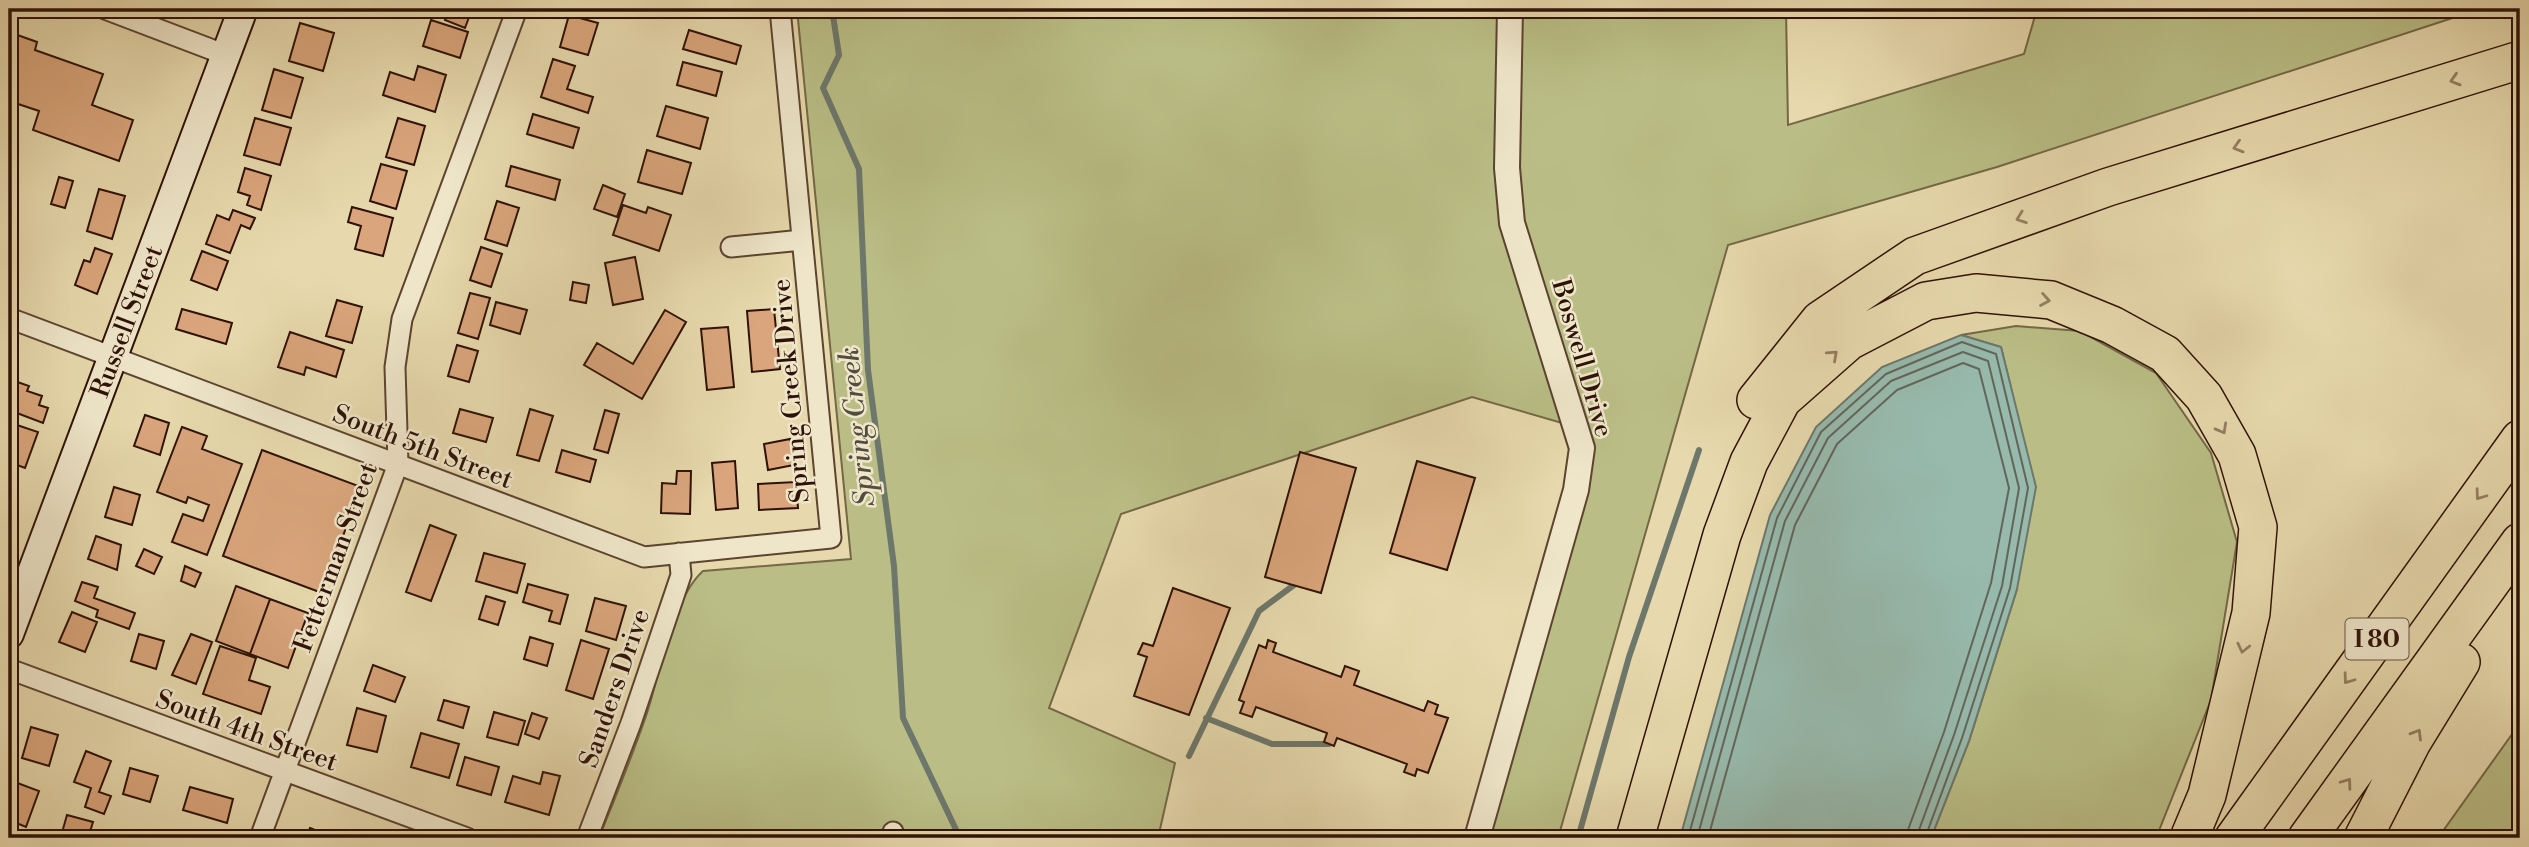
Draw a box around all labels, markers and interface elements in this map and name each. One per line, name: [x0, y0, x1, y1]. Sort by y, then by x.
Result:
one-way arrow: [2449, 72, 2461, 87]
one-way arrow: [2232, 139, 2244, 154]
one-way arrow: [2016, 210, 2028, 224]
street label: Russell Street: [84, 241, 170, 402]
street label: Boswell Drive: [1544, 275, 1620, 441]
street label: Spring Creek Drive: [765, 278, 817, 504]
one-way arrow: [2039, 292, 2051, 307]
water label: Spring Creek: [832, 345, 883, 508]
one-way arrow: [1825, 350, 1838, 363]
street label: South 5th Street: [328, 398, 517, 496]
one-way arrow: [2214, 422, 2227, 435]
street label: Fetterman Street: [287, 458, 385, 656]
one-way arrow: [2476, 487, 2489, 500]
street label: Sanders Drive: [573, 605, 657, 772]
road number: I 80: [2346, 618, 2408, 660]
one-way arrow: [2237, 642, 2251, 654]
one-way arrow: [2344, 672, 2356, 684]
street label: South 4th Street: [151, 683, 342, 779]
one-way arrow: [2409, 729, 2422, 742]
one-way arrow: [2339, 778, 2351, 791]

